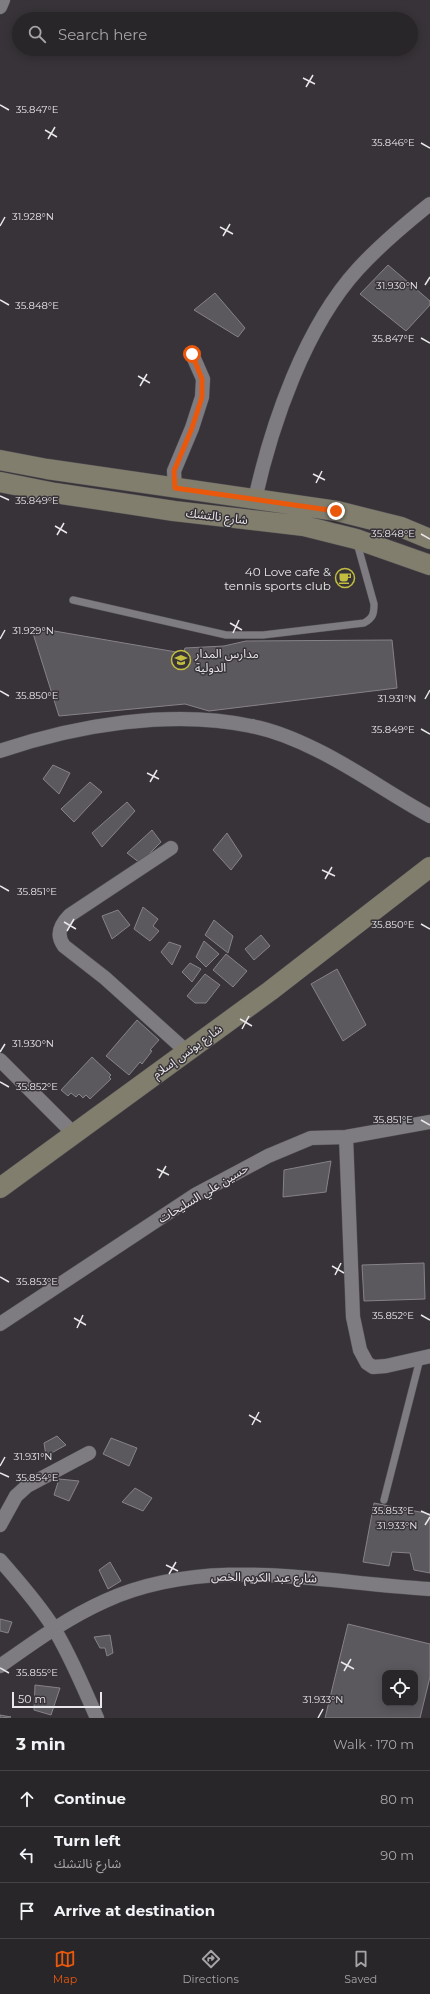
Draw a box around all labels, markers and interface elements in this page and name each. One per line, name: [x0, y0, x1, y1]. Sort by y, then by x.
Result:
search box: [12, 12, 418, 56]
icon: search: [26, 23, 48, 45]
text: Search here: [58, 25, 147, 44]
text: 35.847°E: [16, 103, 59, 116]
text: 35.846°E: [371, 136, 415, 149]
text: 31.928°N: [12, 210, 54, 223]
text: 31.930°N: [376, 279, 418, 292]
text: 35.848°E: [15, 299, 59, 312]
text: 35.847°E: [372, 332, 415, 345]
route start: [183, 345, 201, 363]
text: 35.849°E: [15, 494, 59, 507]
route end: [327, 502, 345, 520]
street label: شارع نالتشك: [185, 505, 249, 529]
text: 35.848°E: [371, 527, 415, 540]
place label: 40 Love cafe & tennis sports club: [224, 564, 331, 593]
cafe icon: 40 Love cafe & tennis sports club: [334, 567, 356, 589]
text: 31.929°N: [12, 624, 54, 637]
place label: مدارس المدار الدولية: [194, 646, 259, 675]
school or university icon: مدارس المدار الدولية: [170, 649, 192, 671]
text: 35.850°E: [16, 689, 59, 702]
text: 31.931°N: [378, 692, 416, 705]
text: 35.849°E: [371, 723, 415, 736]
text: 35.851°E: [17, 885, 57, 898]
text: 35.850°E: [372, 918, 415, 931]
street label: شارع يونس إسلام: [149, 1021, 226, 1083]
text: 31.930°N: [12, 1037, 54, 1050]
text: 35.852°E: [16, 1080, 58, 1093]
text: 35.851°E: [373, 1113, 413, 1126]
street label: حسين علي السليحات: [155, 1160, 252, 1228]
text: 35.853°E: [16, 1275, 58, 1288]
text: 35.852°E: [372, 1309, 414, 1322]
text: 31.931°N: [14, 1450, 52, 1463]
text: 35.854°E: [16, 1471, 59, 1484]
text: 35.853°E: [372, 1504, 414, 1517]
text: 31.933°N: [377, 1519, 417, 1532]
street label: شارع عبد الكريم الخص: [211, 1569, 317, 1587]
text: 35.855°E: [16, 1666, 58, 1679]
map controls: [382, 1670, 418, 1706]
button: locate: [382, 1670, 418, 1706]
scale bar: [12, 1690, 102, 1709]
text: 50 m: [18, 1692, 46, 1706]
text: 31.933°N: [303, 1693, 343, 1706]
text: 3 min: [16, 1734, 66, 1754]
text: Walk · 170 m: [333, 1736, 414, 1752]
icon: ahead: [16, 1788, 38, 1810]
text: Continue: [54, 1789, 126, 1808]
text: 80 m: [380, 1791, 414, 1807]
text: Turn left: [54, 1831, 121, 1850]
icon: left: [16, 1844, 38, 1866]
text: 90 m: [380, 1847, 414, 1863]
text: شارع نالتشك: [54, 1855, 121, 1871]
icon: arrive: [16, 1900, 38, 1922]
text: Arrive at destination: [54, 1901, 215, 1920]
tab: Map: [53, 1948, 77, 1986]
tab: Directions: [183, 1948, 239, 1986]
tab: Saved: [344, 1948, 377, 1986]

